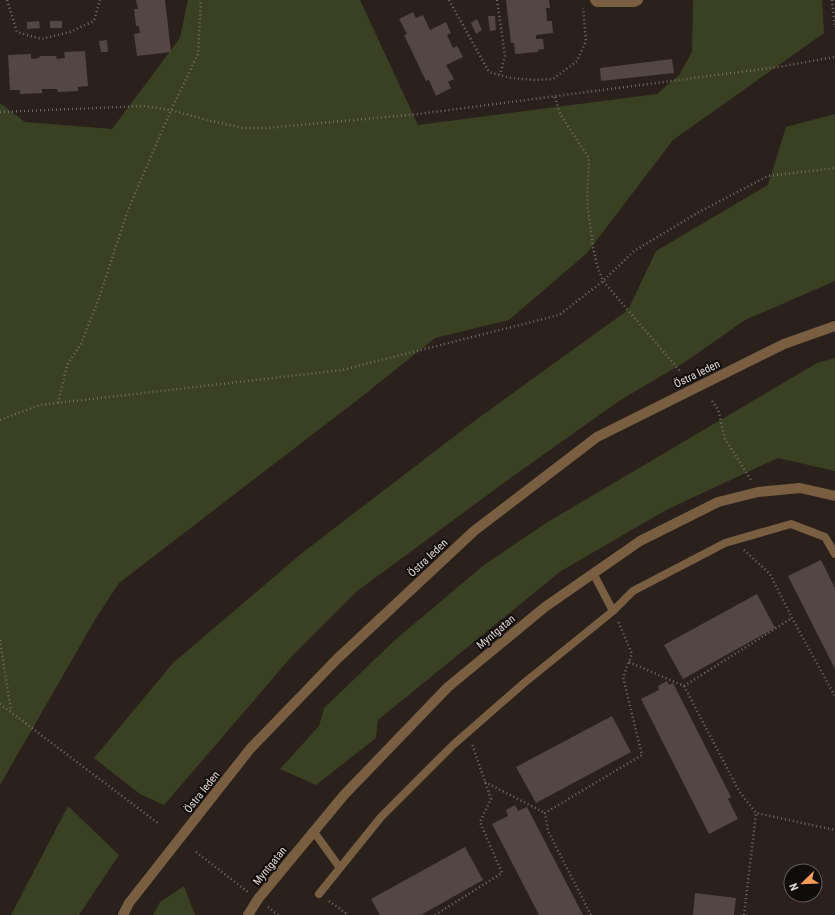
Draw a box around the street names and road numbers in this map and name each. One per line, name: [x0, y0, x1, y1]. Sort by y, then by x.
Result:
street label: Östra leden: [672, 357, 722, 391]
street label: Östra leden: [405, 536, 451, 580]
street label: Myntgatan: [474, 612, 518, 652]
street label: Östra leden: [182, 769, 222, 815]
street label: Myntgatan: [250, 844, 290, 888]

